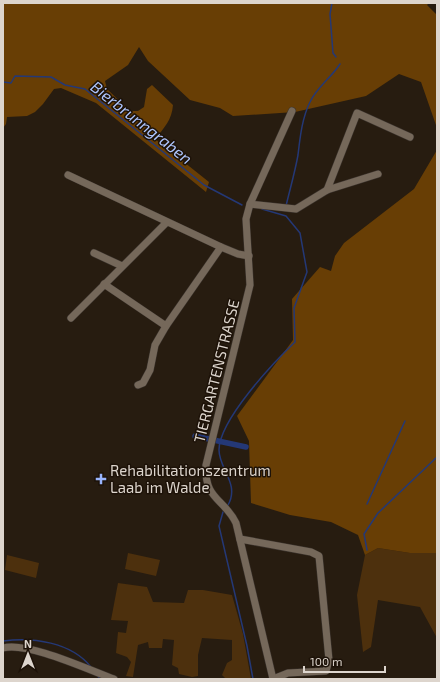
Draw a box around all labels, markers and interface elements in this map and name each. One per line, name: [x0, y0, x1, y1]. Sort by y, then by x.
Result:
water label: Bierbrunngraben: [87, 77, 197, 167]
street label: TIERGARTENSTRASSE: [190, 298, 242, 444]
place label: Rehabilitationszentrum Laab im Walde: [110, 461, 271, 496]
marker: Rehabilitationszentrum Laab im Walde: [95, 473, 107, 485]
north arrow: [8, 634, 48, 674]
text: N: [24, 637, 32, 650]
scale bar: [304, 648, 385, 674]
text: 100 m: [310, 654, 342, 668]

